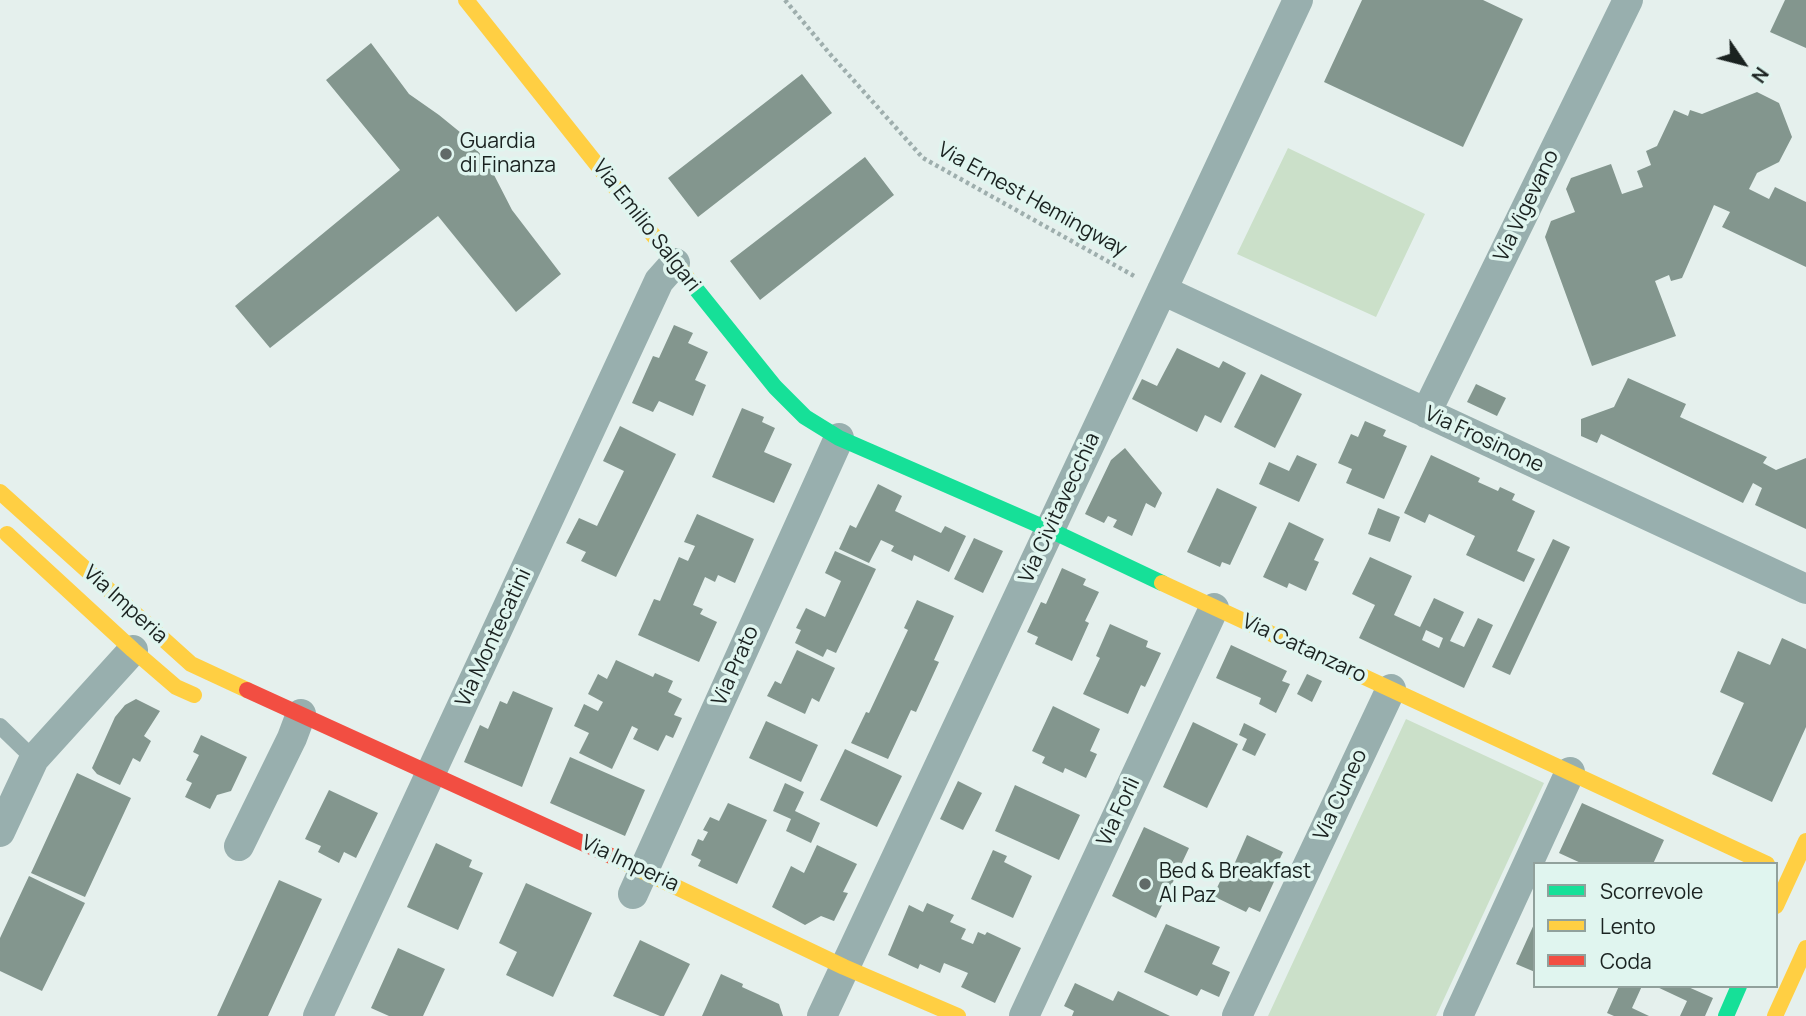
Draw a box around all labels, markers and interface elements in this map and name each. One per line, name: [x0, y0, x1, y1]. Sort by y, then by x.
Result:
north arrow: [1708, 28, 1778, 98]
text: N: [1746, 62, 1775, 88]
place label: Guardia di Finanza: [460, 129, 556, 179]
street label: Via Ernest Hemingway: [933, 137, 1131, 263]
marker: Guardia di Finanza: [438, 146, 454, 162]
street label: Via Vigevano: [1489, 146, 1565, 266]
street label: Via Emilio Salgari: [587, 155, 705, 297]
street label: Via Frosinone: [1420, 401, 1548, 479]
street label: Via Civitavecchia: [1014, 429, 1106, 587]
street label: Via Imperia: [78, 561, 172, 649]
street label: Via Montecatini: [451, 565, 537, 711]
street label: Via Catanzaro: [1238, 609, 1370, 689]
street label: Via Prato: [707, 622, 765, 710]
street label: Via Cuneo: [1309, 745, 1373, 845]
street label: Via Forlì: [1092, 774, 1146, 850]
street label: Via Imperia: [577, 830, 683, 898]
place label: Bed & Breakfast Al Paz: [1159, 859, 1311, 909]
legend: [1533, 862, 1778, 988]
marker: Bed & Breakfast Al Paz: [1137, 876, 1153, 892]
text: Scorrevole: [1600, 877, 1703, 905]
text: Lento: [1600, 912, 1656, 940]
text: Coda: [1600, 947, 1652, 975]

